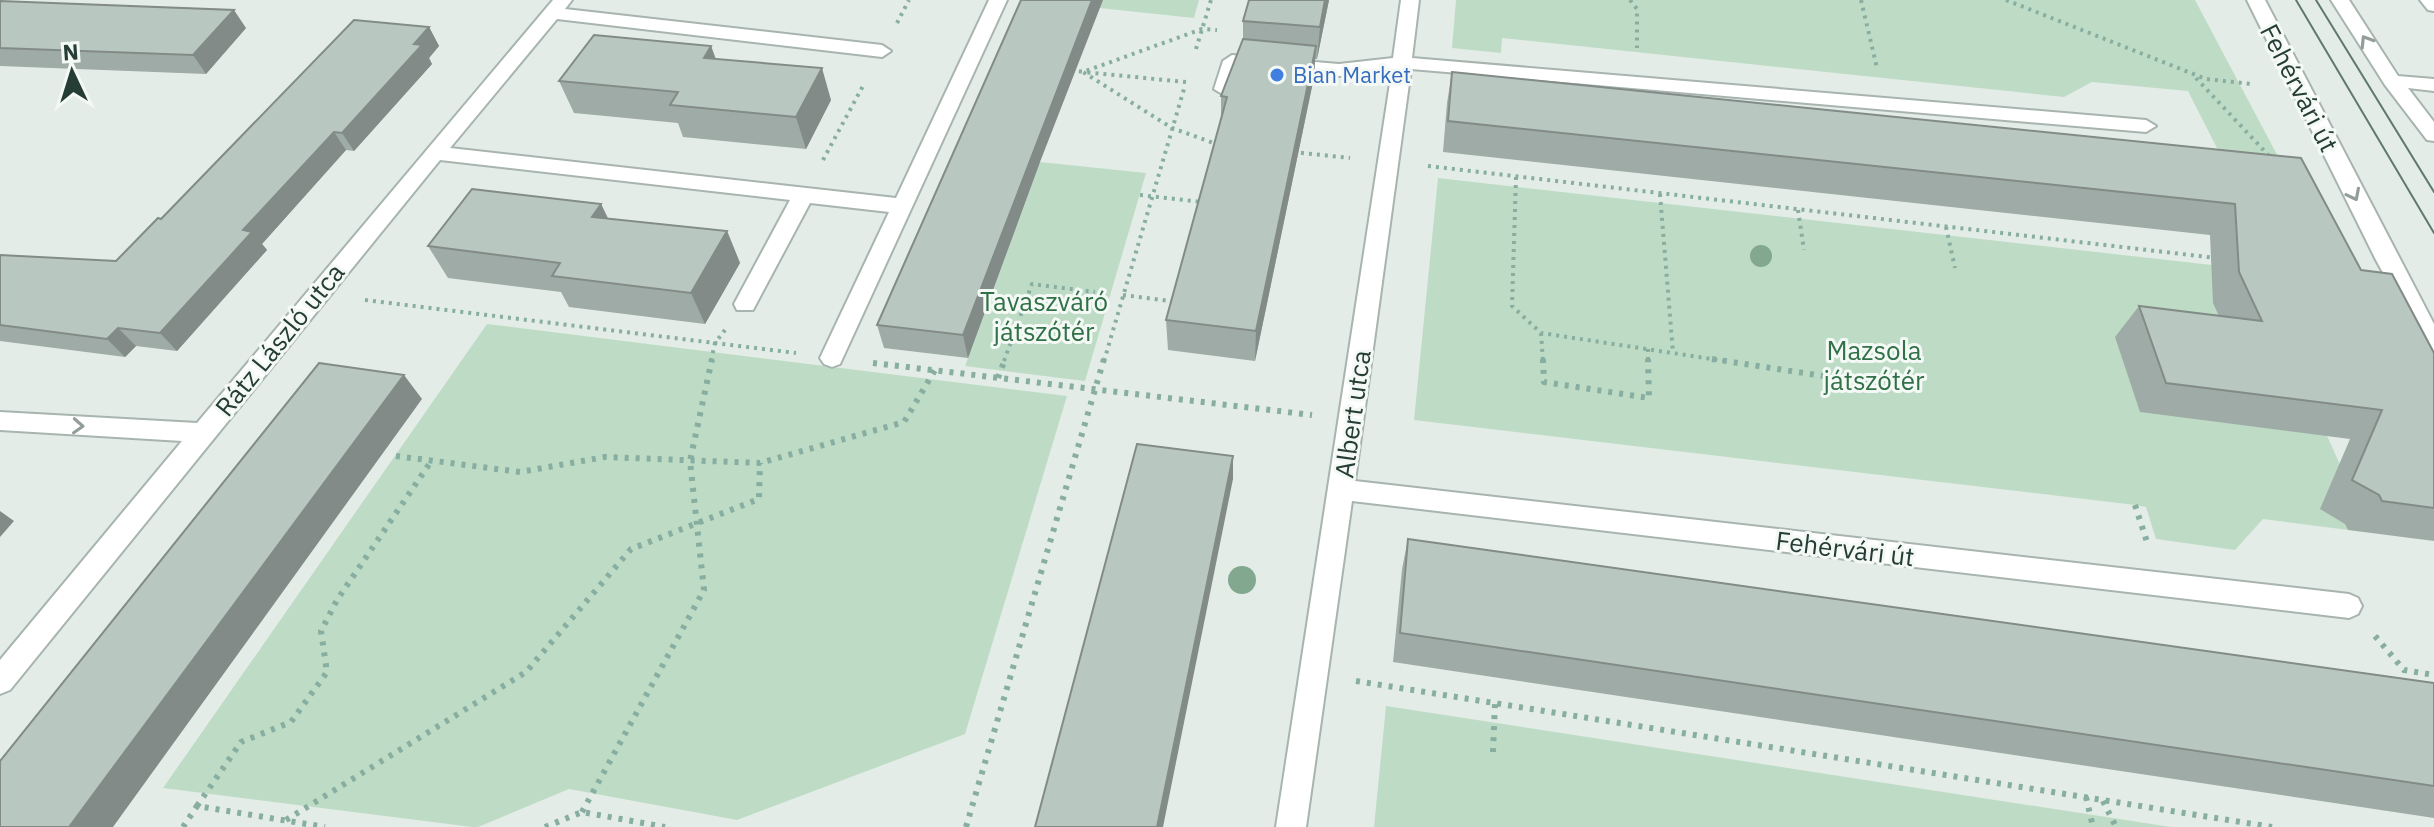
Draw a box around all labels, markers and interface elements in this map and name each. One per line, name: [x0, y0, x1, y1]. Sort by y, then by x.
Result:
street label: Fehérvári út: [2253, 18, 2347, 157]
north arrow: [32, 32, 112, 112]
one-way arrow: [2361, 35, 2376, 50]
text: N: [62, 37, 80, 67]
place label: Bian Market: [1293, 60, 1411, 89]
marker: Bian Market: [1268, 66, 1286, 84]
one-way arrow: [2344, 186, 2359, 201]
street label: Rátz László utca: [207, 256, 351, 423]
park label: Tavaszváró játszótér: [980, 284, 1108, 348]
park label: Mazsola játszótér: [1823, 333, 1925, 397]
street label: Albert utca: [1326, 348, 1378, 480]
one-way arrow: [72, 417, 85, 434]
street label: Fehérvári út: [1774, 523, 1916, 573]

